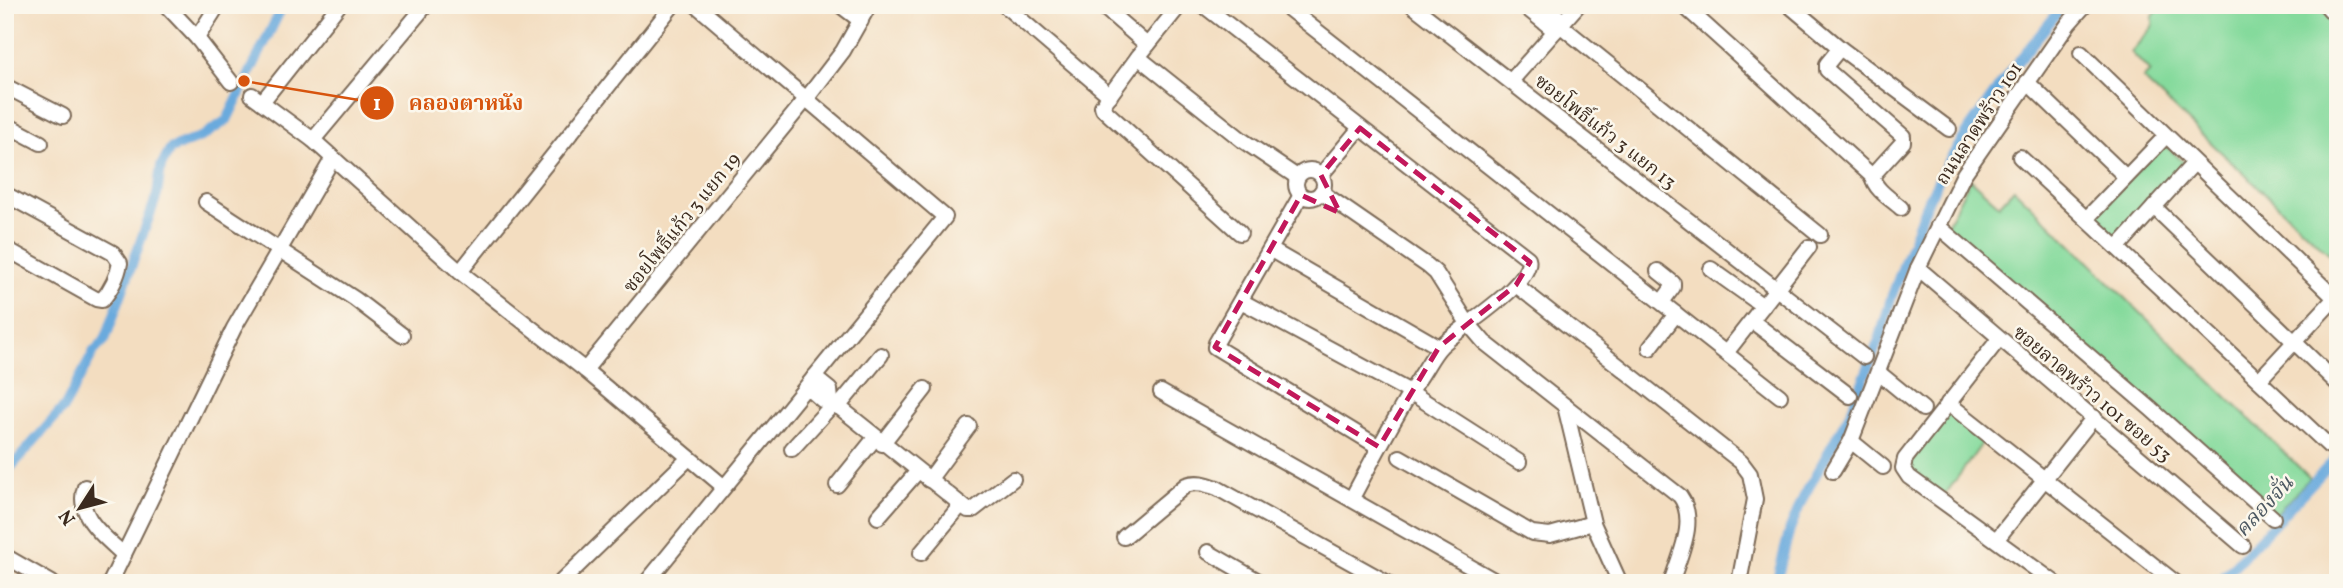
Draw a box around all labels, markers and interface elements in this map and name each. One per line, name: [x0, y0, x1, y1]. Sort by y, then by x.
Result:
street label: ถนนลาดพร้าว 101: [1930, 58, 2029, 191]
street label: ซอยโพธิ์แก้ว 3 แยก 13: [1529, 67, 1683, 196]
callout: คลองตาหนัง: [360, 82, 537, 124]
text: 1: [373, 90, 381, 119]
text: คลองตาหนัง: [409, 90, 523, 119]
street label: ซอยโพธิ์แก้ว 3 แยก 19: [616, 146, 747, 299]
street label: ซอยลาดพร้าว 101 ซอย 53: [2007, 320, 2176, 469]
water label: คลองจั่น: [2227, 468, 2301, 544]
north arrow: [46, 472, 116, 542]
text: N: [53, 503, 82, 530]

